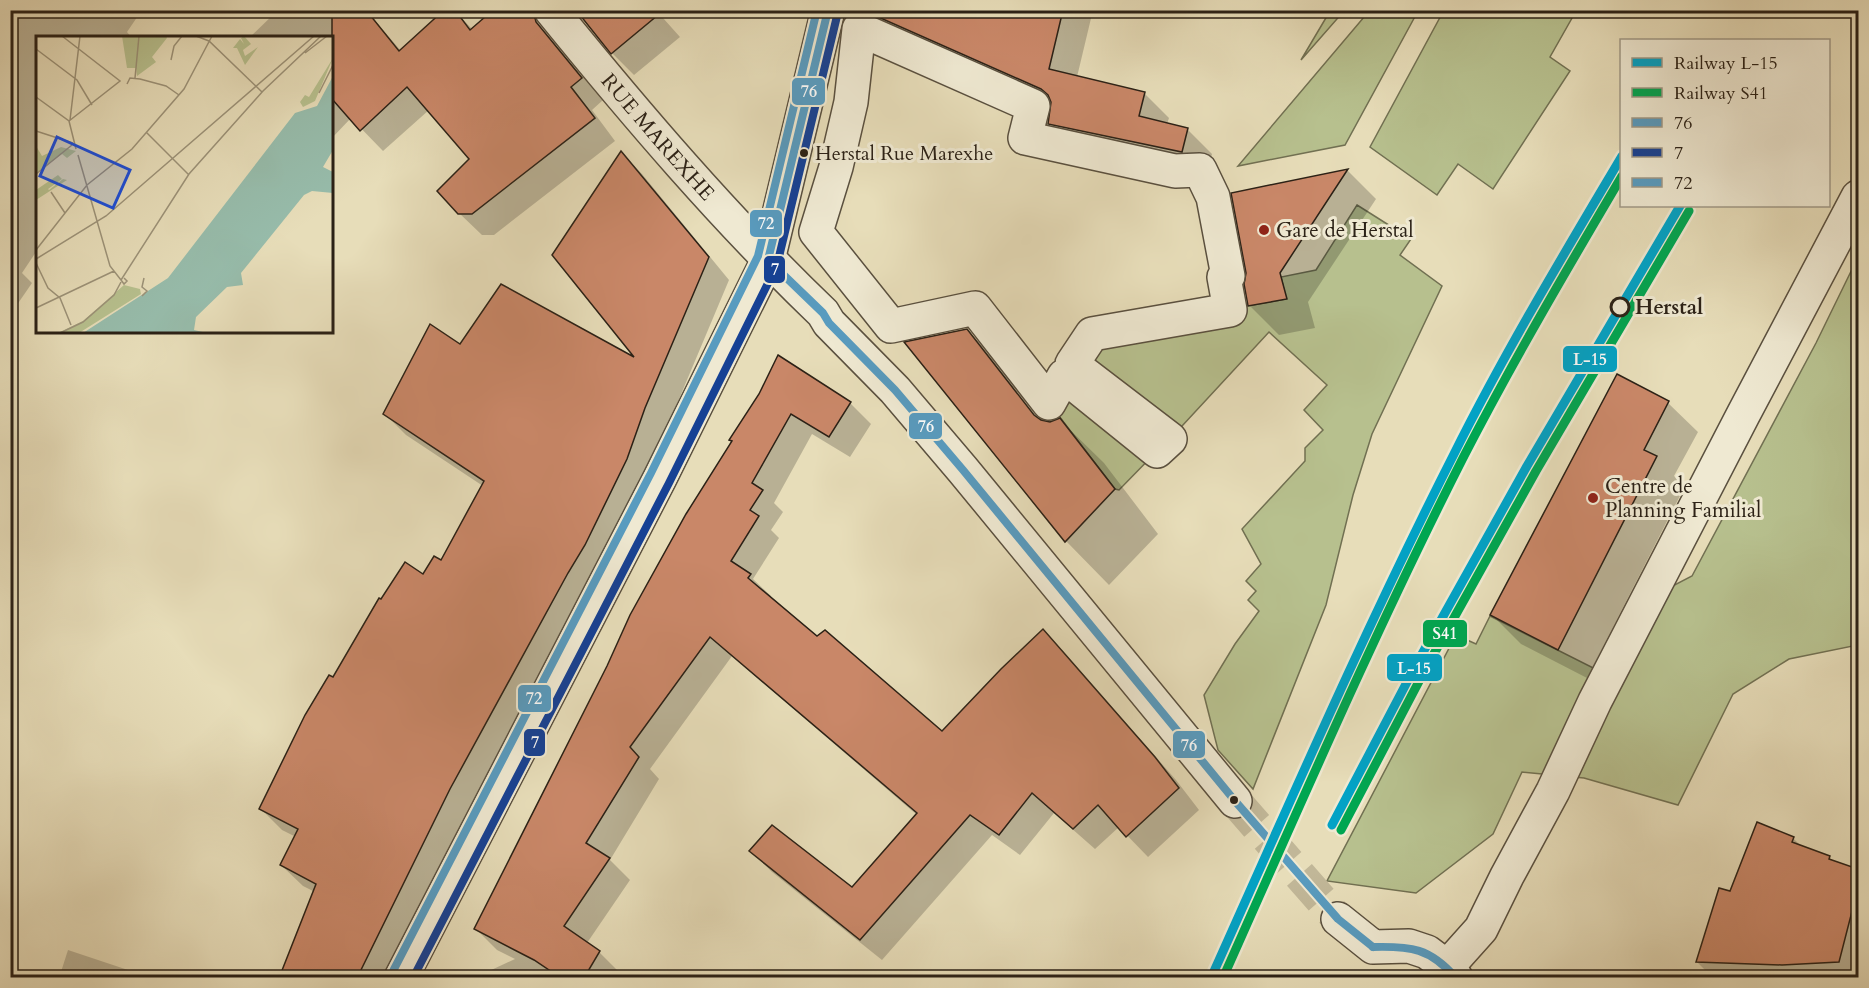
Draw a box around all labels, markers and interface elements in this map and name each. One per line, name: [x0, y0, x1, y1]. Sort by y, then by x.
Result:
inset map: [36, 36, 333, 333]
legend: [1620, 39, 1830, 207]
text: Railway L-15: [1674, 51, 1778, 76]
street label: RUE MAREXHE: [594, 68, 721, 207]
line badge: 76: [791, 77, 826, 106]
text: 76: [801, 81, 817, 103]
text: Railway S41: [1674, 81, 1768, 106]
text: 76: [1674, 111, 1692, 136]
place label: Herstal Rue Marexhe: [815, 140, 993, 167]
text: 7: [1674, 141, 1683, 166]
marker: Herstal Rue Marexhe: [798, 147, 810, 159]
text: 72: [1674, 171, 1692, 196]
line badge: 72: [749, 209, 783, 238]
text: 72: [758, 213, 774, 235]
place label: Gare de Herstal: [1276, 216, 1414, 245]
marker: Gare de Herstal: [1257, 223, 1271, 237]
line badge: 7: [763, 255, 786, 284]
text: 7: [771, 259, 779, 281]
place label: Herstal: [1635, 293, 1703, 322]
marker: Herstal: [1610, 297, 1630, 317]
line badge: L-15: [1562, 345, 1618, 373]
text: L-15: [1573, 349, 1607, 371]
line badge: 76: [908, 412, 943, 440]
text: 76: [918, 416, 934, 438]
place label: Centre de Planning Familial: [1605, 472, 1761, 525]
marker: Centre de Planning Familial: [1586, 491, 1600, 505]
line badge: S41: [1422, 619, 1468, 648]
text: S41: [1433, 623, 1457, 645]
line badge: L-15: [1386, 653, 1443, 682]
text: L-15: [1397, 658, 1431, 680]
line badge: 72: [517, 684, 552, 713]
text: 72: [526, 688, 542, 710]
line badge: 7: [523, 728, 546, 757]
line badge: 76: [1172, 730, 1206, 759]
text: 7: [531, 732, 539, 754]
text: 76: [1181, 735, 1197, 757]
unlabelled marker: [1228, 794, 1240, 806]

